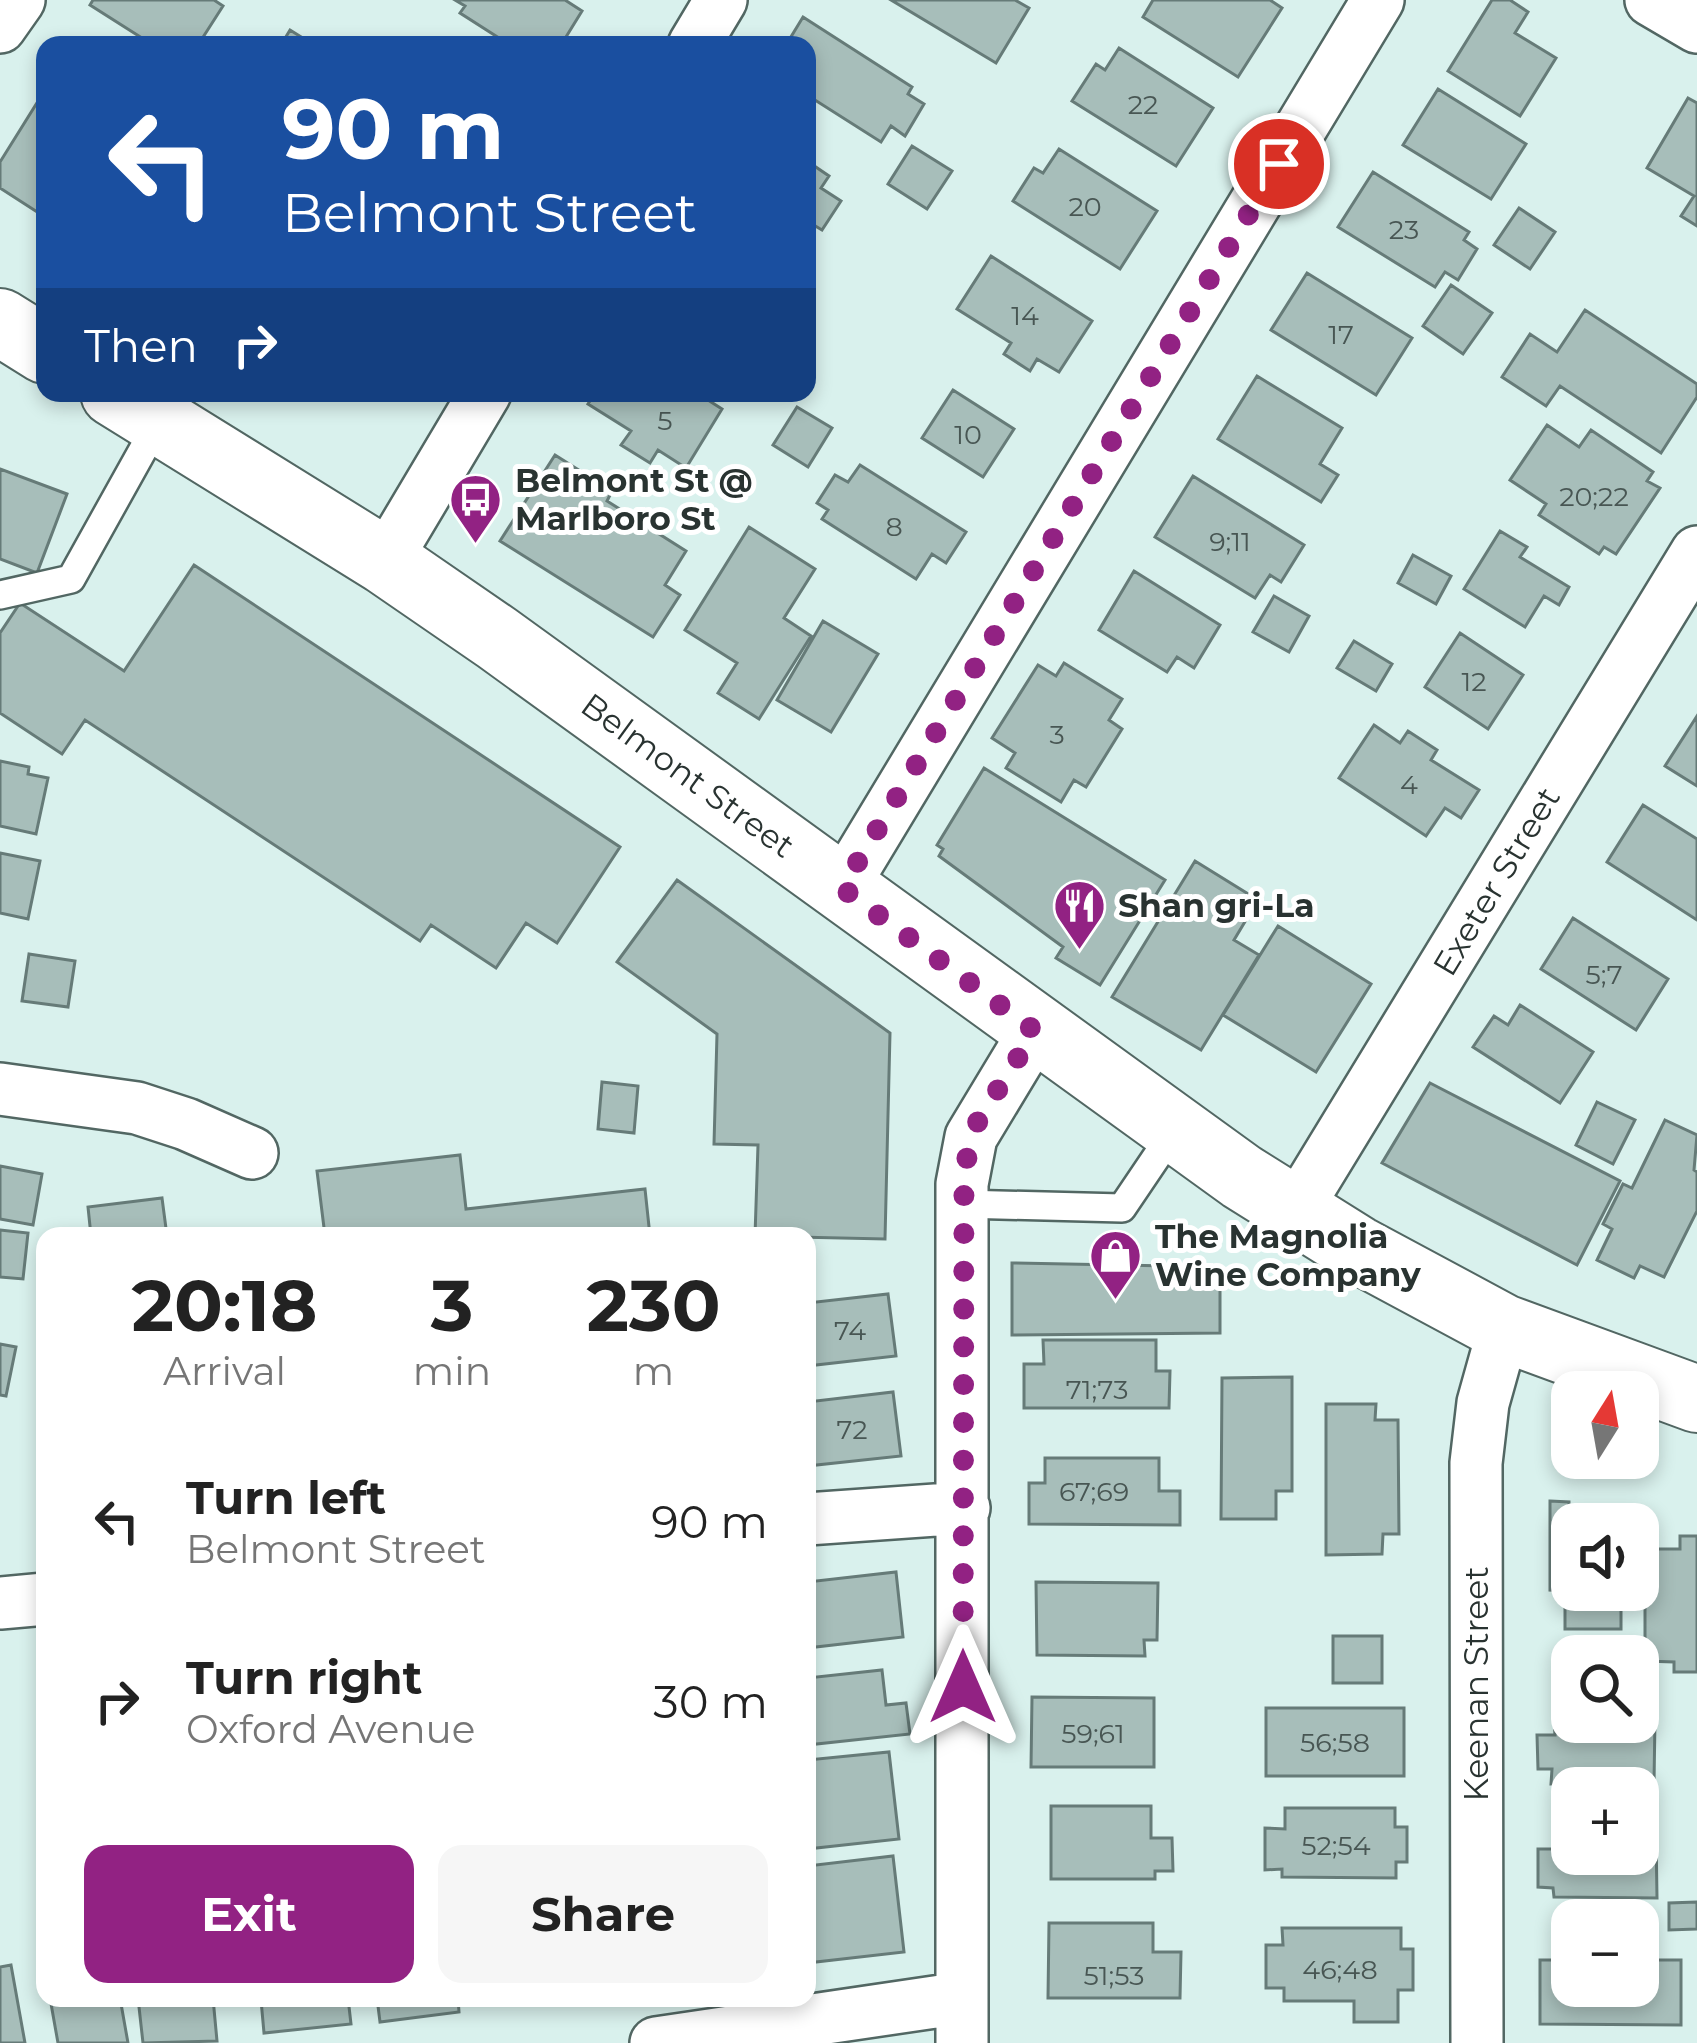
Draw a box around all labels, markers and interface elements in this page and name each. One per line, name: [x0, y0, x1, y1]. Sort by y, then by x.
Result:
text: 90 m: [282, 78, 504, 180]
icon: left: [84, 84, 240, 240]
house number: 22: [1128, 88, 1158, 121]
pin: [1228, 113, 1330, 215]
icon: arrive: [1246, 131, 1312, 197]
text: Belmont Street: [282, 180, 697, 246]
house number: 20: [1068, 190, 1102, 223]
house number: 23: [1389, 213, 1419, 246]
house number: 14: [1011, 299, 1039, 332]
icon: right: [222, 312, 288, 378]
text: Then: [84, 318, 198, 373]
house number: 17: [1328, 318, 1354, 351]
house number: 5: [657, 404, 673, 437]
house number: 10: [954, 418, 982, 451]
place label: Belmont St @ Marlboro St: [515, 460, 753, 538]
bus stop icon: Belmont St @ Marlboro St: [448, 471, 504, 545]
house number: 20;22: [1559, 480, 1629, 513]
house number: 8: [885, 510, 903, 543]
house number: 9;11: [1209, 525, 1251, 558]
house number: 12: [1461, 665, 1487, 698]
street label: Belmont Street: [574, 684, 802, 866]
house number: 3: [1049, 718, 1065, 751]
house number: 4: [1400, 768, 1418, 801]
street label: Exeter Street: [1424, 779, 1568, 983]
restaurant icon: Shan gri-La: [1051, 877, 1107, 951]
place label: Shan gri-La: [1118, 885, 1315, 925]
house number: 5;7: [1585, 958, 1623, 991]
place label: The Magnolia Wine Company: [1155, 1216, 1421, 1294]
shop icon: The Magnolia Wine Company: [1088, 1227, 1144, 1301]
text: 20:18: [131, 1261, 317, 1349]
text: 3: [431, 1261, 473, 1349]
text: 230: [587, 1261, 721, 1349]
house number: 74: [834, 1314, 866, 1347]
text: Arrival: [163, 1347, 286, 1395]
text: min: [413, 1347, 491, 1395]
text: m: [633, 1347, 674, 1395]
north arrow: [1551, 1371, 1659, 1479]
map controls: [1551, 1371, 1659, 2007]
house number: 71;73: [1066, 1373, 1128, 1406]
house number: 72: [836, 1413, 868, 1446]
text: Turn left: [186, 1470, 386, 1525]
house number: 67;69: [1059, 1475, 1129, 1508]
icon: left: [84, 1488, 150, 1554]
text: 90 m: [651, 1494, 768, 1549]
button: sound: [1551, 1503, 1659, 1611]
text: Belmont Street: [186, 1525, 486, 1573]
street label: Keenan Street: [1456, 1566, 1496, 1802]
position arrow: [900, 1624, 1026, 1750]
button: search: [1551, 1635, 1659, 1743]
text: Turn right: [186, 1650, 422, 1705]
icon: right: [84, 1668, 150, 1734]
text: 30 m: [653, 1674, 768, 1729]
text: Oxford Avenue: [186, 1705, 475, 1753]
house number: 59;61: [1061, 1717, 1125, 1750]
house number: 56;58: [1300, 1726, 1370, 1759]
button: +: [1551, 1767, 1659, 1875]
house number: 52;54: [1301, 1829, 1371, 1862]
button: Exit: [84, 1845, 414, 1983]
button: Share: [438, 1845, 768, 1983]
button: −: [1551, 1899, 1659, 2007]
house number: 46;48: [1302, 1953, 1378, 1986]
house number: 51;53: [1083, 1959, 1145, 1992]

